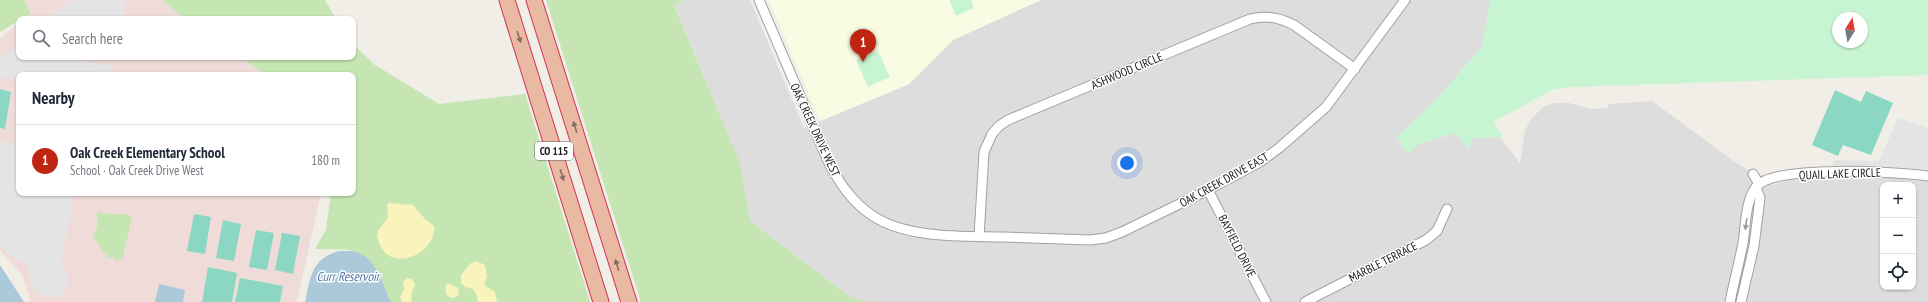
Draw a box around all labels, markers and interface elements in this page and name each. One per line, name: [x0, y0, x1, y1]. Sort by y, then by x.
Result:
north arrow: [1832, 12, 1868, 48]
search box: [16, 16, 356, 60]
icon: search: [30, 27, 52, 49]
text: Search here: [62, 29, 123, 48]
pin: 1: [850, 29, 876, 62]
one-way arrow: [516, 31, 522, 43]
street label: ASHWOOD CIRCLE: [1089, 49, 1165, 92]
street label: OAK CREEK DRIVE WEST: [787, 81, 844, 180]
text: Nearby: [32, 87, 75, 109]
one-way arrow: [572, 121, 578, 133]
road number: CO 115: [535, 142, 573, 160]
text: Oak Creek Elementary School: [70, 143, 225, 162]
street label: OAK CREEK DRIVE EAST: [1177, 149, 1271, 210]
text: 1: [42, 152, 48, 169]
text: 180 m: [311, 152, 340, 169]
your location: [1117, 153, 1137, 173]
text: School · Oak Creek Drive West: [70, 162, 204, 179]
street label: QUAIL LAKE CIRCLE: [1799, 165, 1881, 182]
one-way arrow: [559, 169, 565, 181]
map controls: [1880, 182, 1916, 290]
button: +: [1880, 182, 1916, 218]
street label: BAYFIELD DRIVE: [1215, 212, 1260, 280]
one-way arrow: [1743, 218, 1749, 230]
button: −: [1880, 218, 1916, 254]
street label: MARBLE TERRACE: [1346, 238, 1420, 285]
button: locate: [1880, 254, 1916, 290]
one-way arrow: [614, 258, 620, 270]
water label: Curr Reservoir: [317, 268, 382, 285]

